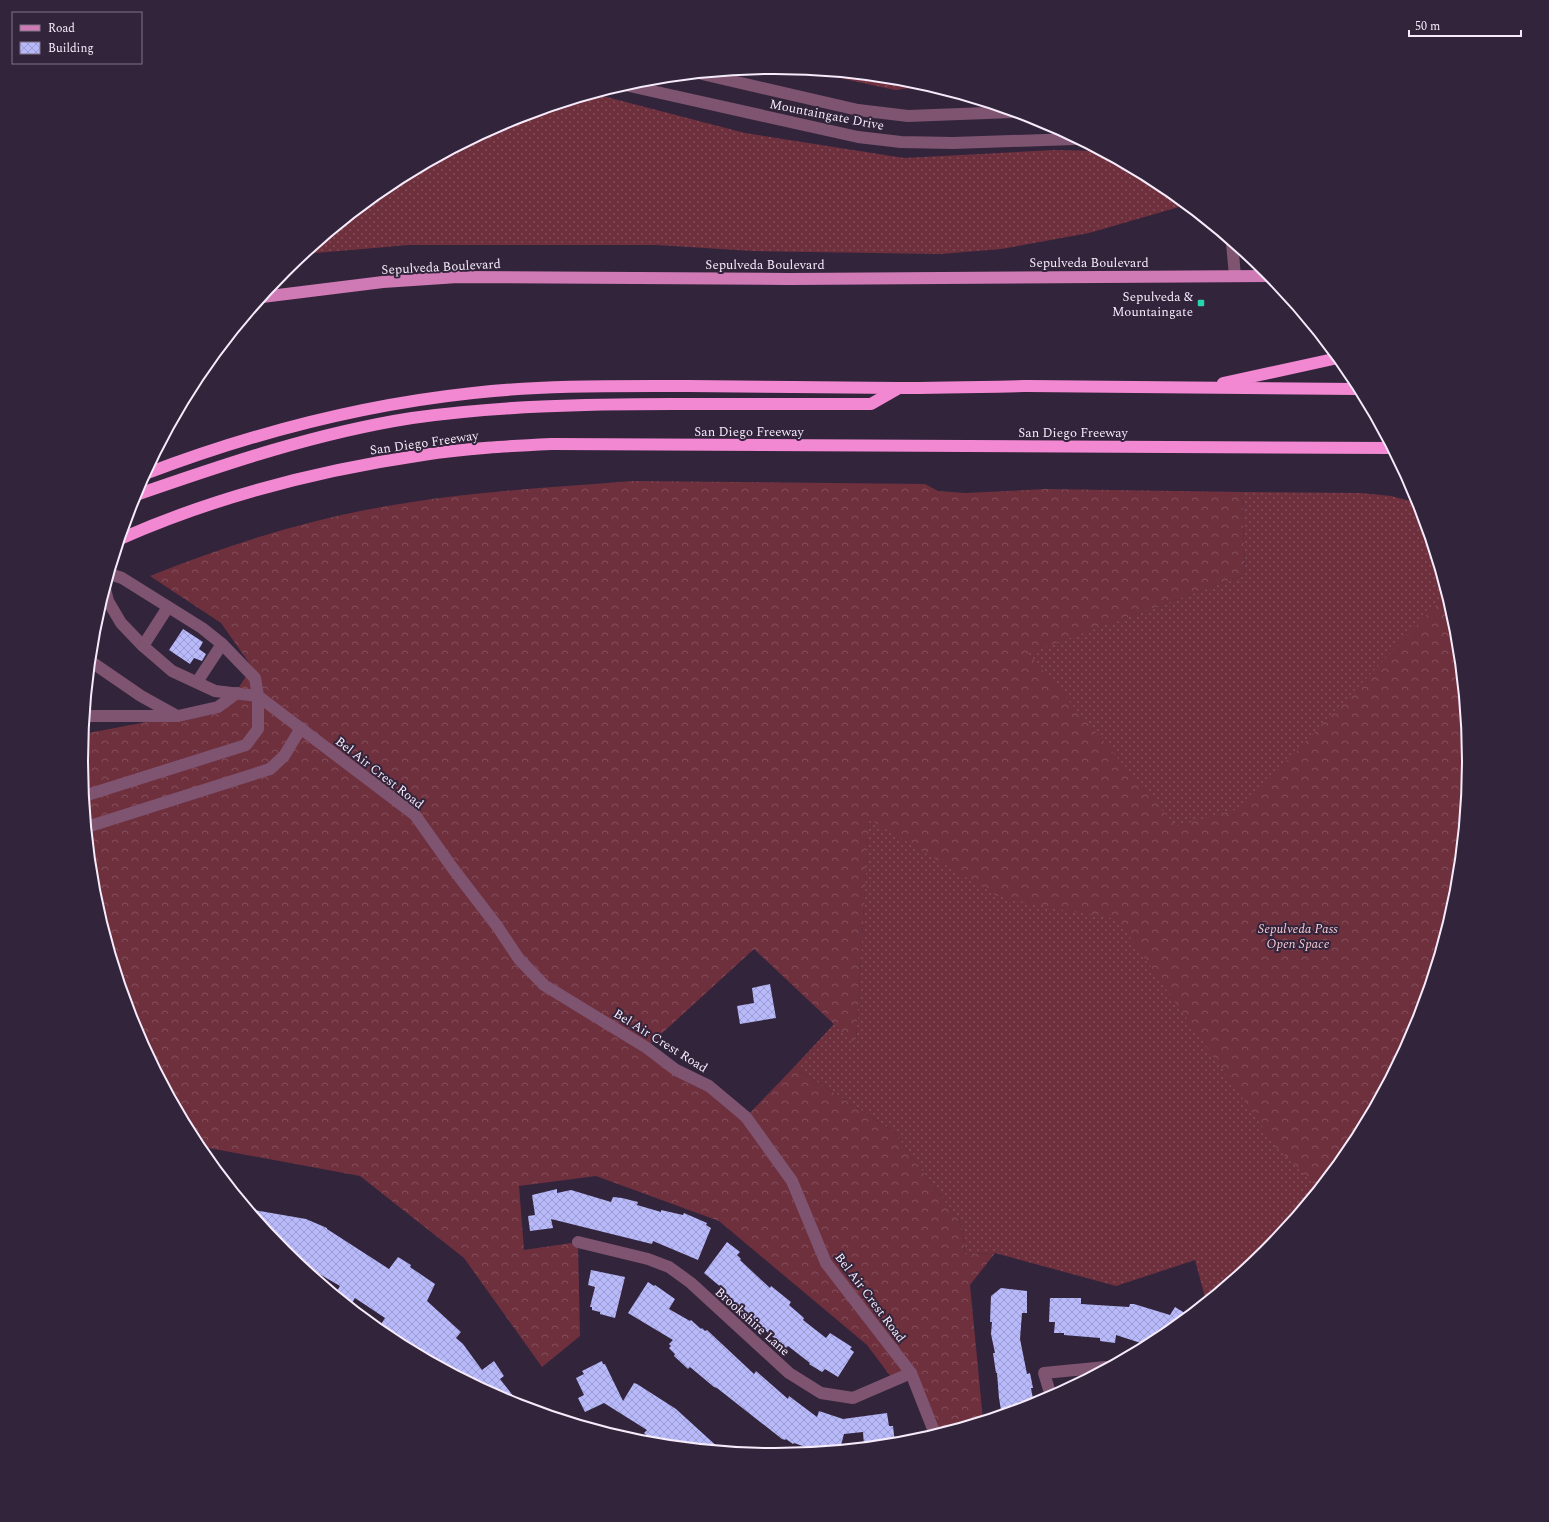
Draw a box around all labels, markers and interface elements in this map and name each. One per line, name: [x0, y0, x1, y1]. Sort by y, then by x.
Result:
legend: [12, 12, 142, 64]
scale bar: [1409, 12, 1521, 38]
text: 50 m: [1415, 17, 1440, 36]
text: Road: [48, 19, 75, 38]
text: Building: [48, 39, 94, 58]
street label: Mountaingate Drive: [768, 94, 886, 136]
street label: Sepulveda Boulevard: [1029, 253, 1149, 273]
street label: Sepulveda Boulevard: [381, 254, 501, 280]
street label: Sepulveda Boulevard: [705, 255, 825, 275]
place label: Sepulveda & Mountaingate: [1112, 287, 1194, 322]
marker: Sepulveda & Mountaingate: [1196, 298, 1206, 308]
street label: San Diego Freeway: [694, 422, 805, 442]
street label: San Diego Freeway: [1018, 423, 1129, 443]
street label: San Diego Freeway: [368, 425, 481, 461]
street label: Bel Air Crest Road: [331, 732, 428, 814]
park label: Sepulveda Pass Open Space: [1258, 919, 1338, 954]
street label: Bel Air Crest Road: [609, 1004, 711, 1078]
street label: Bel Air Crest Road: [830, 1249, 911, 1347]
street label: Brookshire Lane: [710, 1282, 794, 1361]

